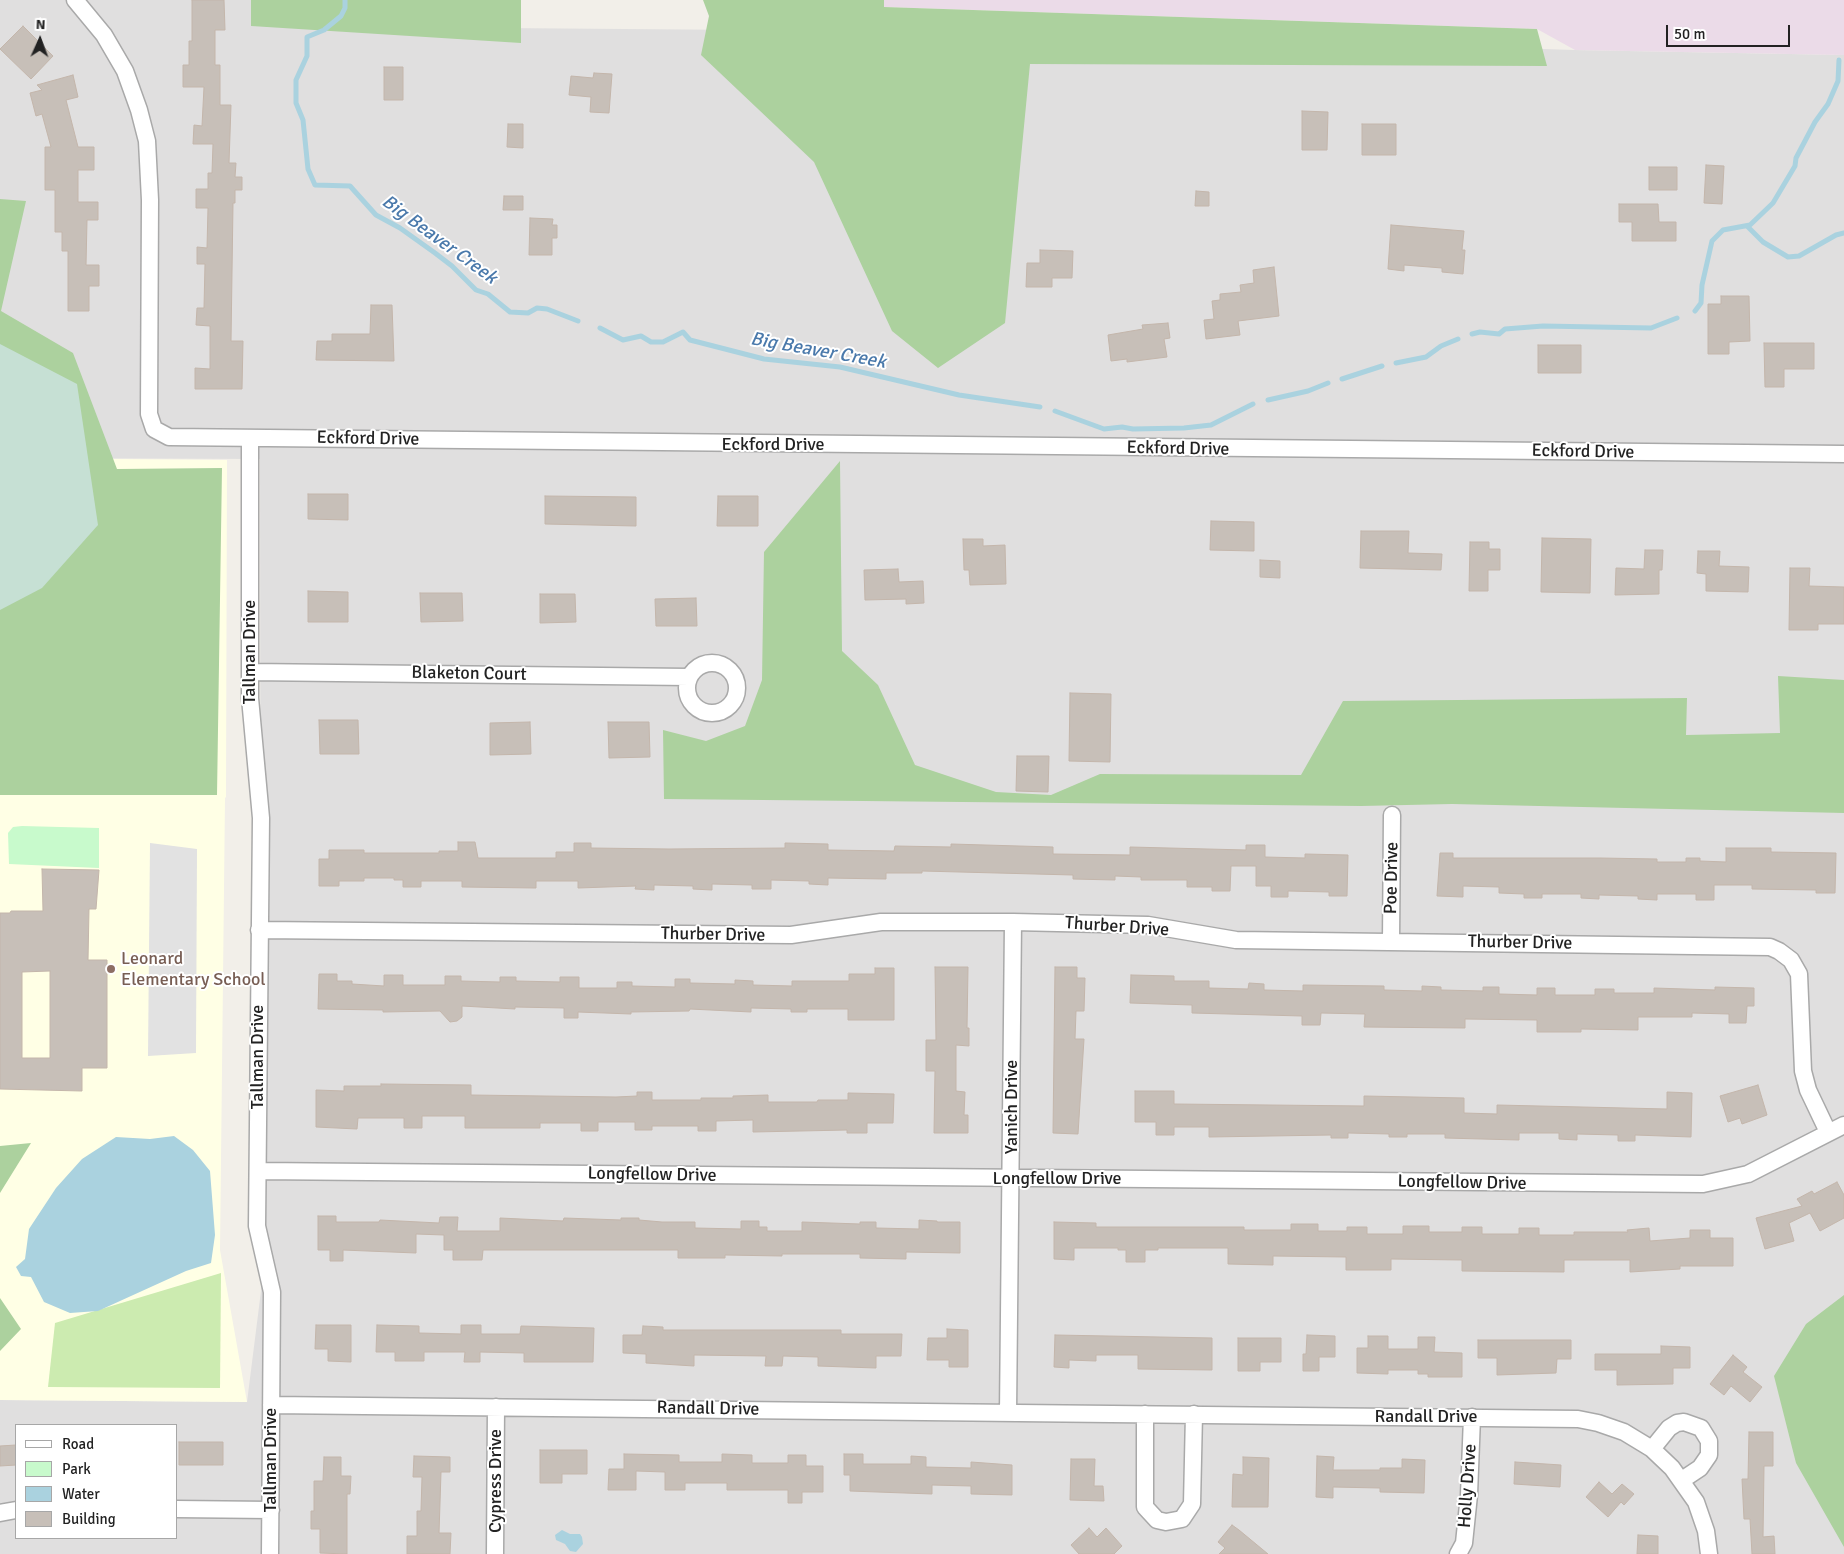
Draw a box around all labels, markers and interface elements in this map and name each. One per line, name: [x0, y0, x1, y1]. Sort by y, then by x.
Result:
north arrow: [15, 15, 65, 65]
scale bar: [1669, 15, 1793, 47]
text: N: [35, 16, 46, 33]
text: 50 m: [1674, 25, 1705, 43]
water label: Big Beaver Creek: [377, 191, 501, 289]
water label: Big Beaver Creek: [749, 328, 887, 374]
street label: Eckford Drive: [316, 427, 420, 451]
street label: Eckford Drive: [722, 434, 824, 456]
street label: Eckford Drive: [1126, 437, 1230, 461]
street label: Eckford Drive: [1531, 440, 1635, 464]
street label: Tallman Drive: [239, 600, 261, 704]
street label: Blaketon Court: [411, 662, 527, 686]
street label: Poe Drive: [1381, 842, 1403, 914]
street label: Thurber Drive: [1064, 913, 1170, 941]
street label: Thurber Drive: [661, 923, 765, 947]
street label: Thurber Drive: [1468, 931, 1572, 955]
place label: Leonard Elementary School: [121, 948, 266, 991]
marker: Leonard Elementary School: [105, 963, 117, 975]
street label: Tallman Drive: [247, 1005, 269, 1109]
street label: Yanich Drive: [1001, 1060, 1023, 1154]
street label: Longfellow Drive: [587, 1163, 717, 1187]
street label: Longfellow Drive: [992, 1168, 1122, 1190]
street label: Longfellow Drive: [1397, 1171, 1527, 1195]
street label: Randall Drive: [656, 1397, 760, 1421]
street label: Randall Drive: [1375, 1406, 1477, 1428]
street label: Tallman Drive: [260, 1408, 282, 1512]
legend: [15, 1424, 178, 1539]
street label: Cypress Drive: [485, 1429, 507, 1533]
text: Road: [62, 1435, 94, 1453]
street label: Holly Drive: [1454, 1443, 1482, 1529]
text: Park: [62, 1460, 91, 1478]
text: Water: [62, 1485, 100, 1503]
text: Building: [62, 1510, 116, 1528]

